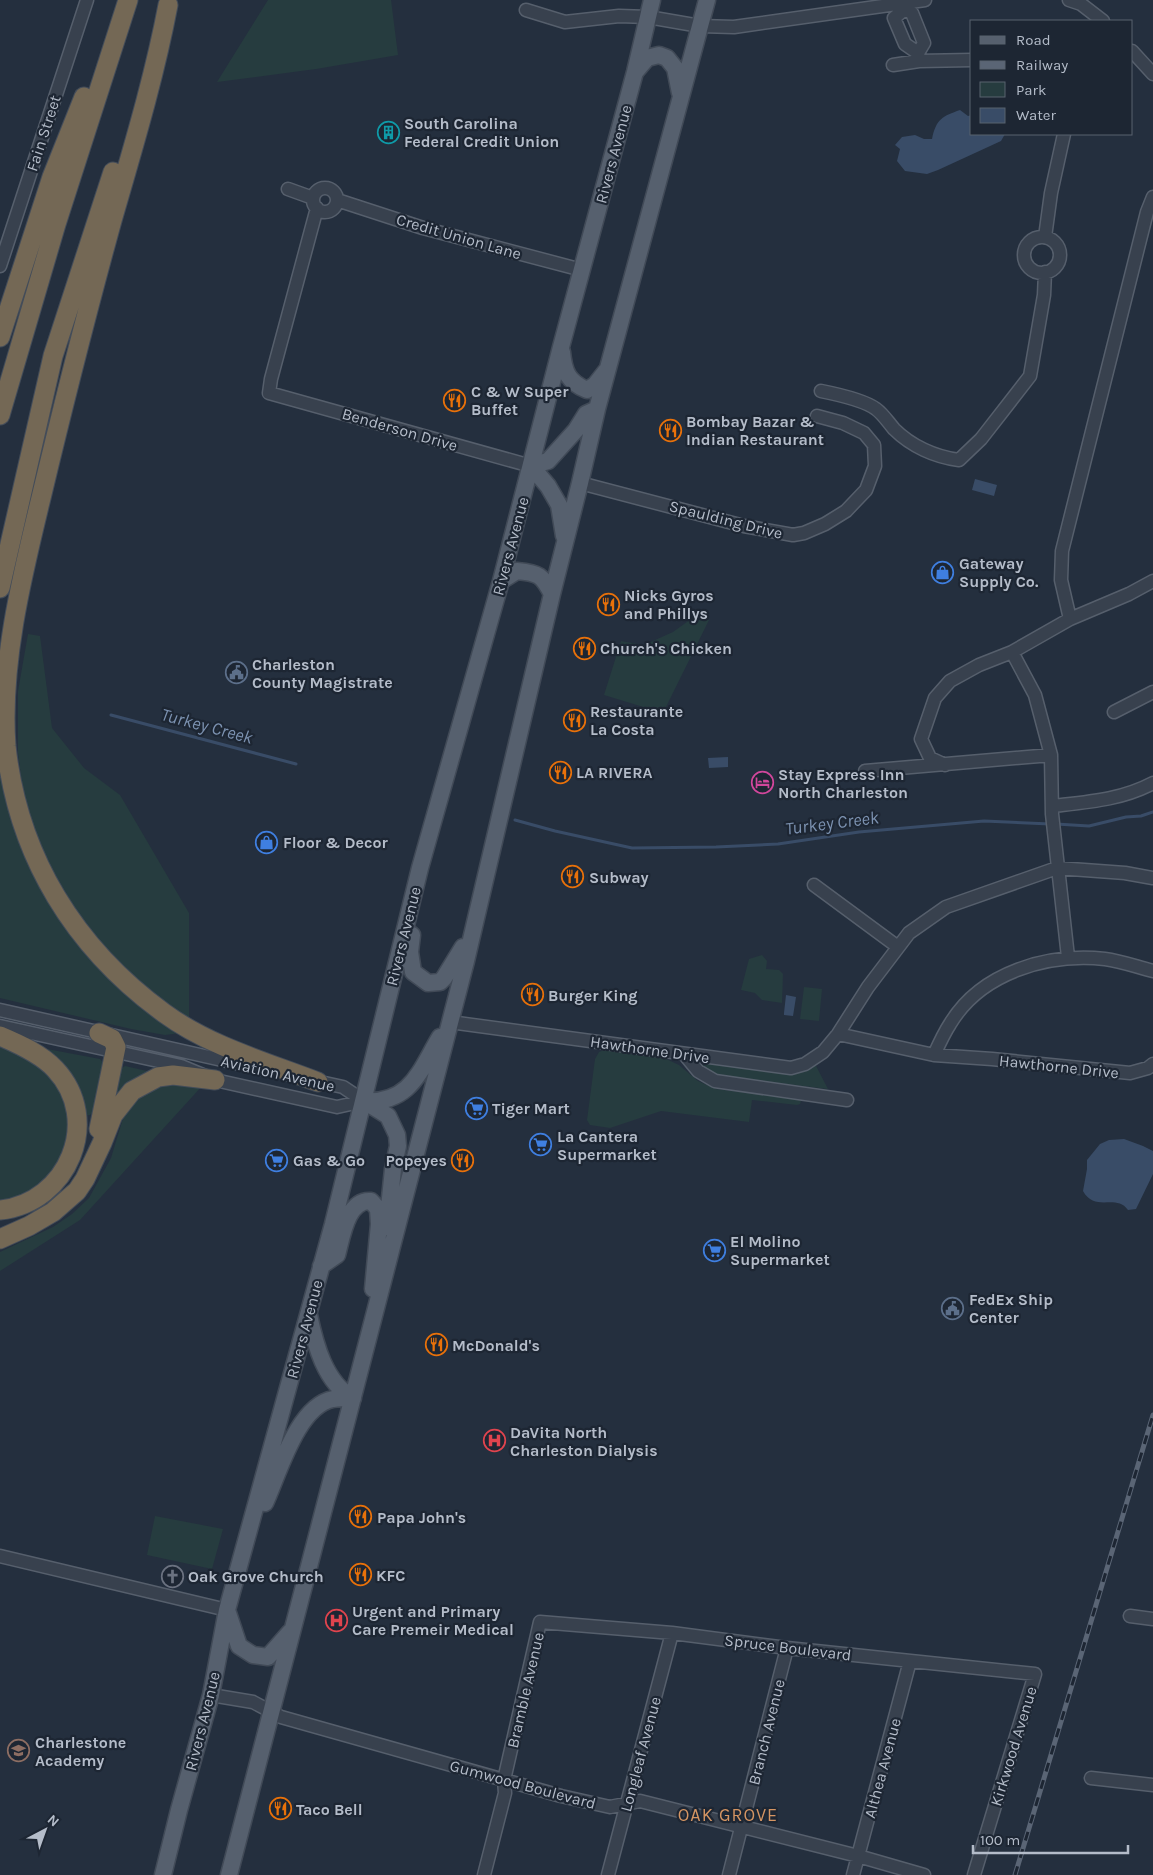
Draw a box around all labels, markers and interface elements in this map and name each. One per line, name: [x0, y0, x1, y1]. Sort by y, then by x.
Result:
legend: [970, 20, 1133, 135]
text: Road: [1016, 31, 1051, 49]
text: Railway: [1016, 56, 1068, 74]
text: Park: [1016, 81, 1046, 99]
street label: Fain Street: [22, 93, 65, 174]
street label: Rivers Avenue: [591, 103, 636, 206]
text: Water: [1016, 106, 1057, 124]
place label: South Carolina Federal Credit Union: [404, 114, 559, 151]
building icon: South Carolina Federal Credit Union: [376, 120, 400, 144]
street label: Credit Union Lane: [394, 210, 524, 263]
place label: C & W Super Buffet: [471, 382, 569, 419]
restaurant icon: C & W Super Buffet: [443, 388, 467, 412]
street label: Benderson Drive: [340, 404, 460, 455]
place label: Bombay Bazar & Indian Restaurant: [686, 412, 824, 449]
restaurant icon: Bombay Bazar & Indian Restaurant: [658, 418, 682, 442]
street label: Rivers Avenue: [488, 495, 533, 598]
street label: Spaulding Drive: [667, 496, 785, 543]
place label: Gateway Supply Co.: [959, 554, 1039, 591]
shop icon: Gateway Supply Co.: [931, 560, 955, 584]
place label: Nicks Gyros and Phillys: [624, 586, 714, 623]
restaurant icon: Nicks Gyros and Phillys: [596, 592, 620, 616]
restaurant icon: Church's Chicken: [572, 636, 596, 660]
place label: Church's Chicken: [600, 639, 732, 658]
place label: Charleston County Magistrate: [252, 655, 393, 692]
public building icon: Charleston County Magistrate: [224, 661, 248, 685]
place label: Restaurante La Costa: [590, 702, 683, 739]
water label: Turkey Creek: [159, 703, 256, 749]
restaurant icon: Restaurante La Costa: [562, 708, 586, 732]
restaurant icon: LA RIVERA: [548, 760, 572, 784]
place label: LA RIVERA: [576, 763, 652, 782]
place label: Stay Express Inn North Charleston: [778, 765, 908, 802]
hotel icon: Stay Express Inn North Charleston: [750, 771, 774, 795]
water label: Turkey Creek: [784, 806, 881, 840]
shop icon: Floor & Decor: [255, 830, 279, 854]
place label: Floor & Decor: [283, 833, 389, 852]
restaurant icon: Subway: [561, 865, 585, 889]
place label: Subway: [589, 868, 649, 887]
street label: Rivers Avenue: [382, 885, 425, 988]
restaurant icon: Burger King: [520, 983, 544, 1007]
place label: Burger King: [548, 986, 638, 1005]
street label: Hawthorne Drive: [589, 1032, 711, 1067]
street label: Aviation Avenue: [219, 1051, 337, 1096]
street label: Hawthorne Drive: [998, 1051, 1120, 1082]
supermarket icon: Tiger Mart: [464, 1096, 488, 1120]
place label: Tiger Mart: [492, 1099, 570, 1118]
place label: La Cantera Supermarket: [557, 1127, 657, 1164]
supermarket icon: La Cantera Supermarket: [529, 1133, 553, 1157]
supermarket icon: Gas & Go: [265, 1148, 289, 1172]
restaurant icon: Popeyes: [451, 1148, 475, 1172]
place label: Gas & Go: [293, 1151, 365, 1170]
place label: Popeyes: [385, 1151, 447, 1170]
place label: El Molino Supermarket: [730, 1232, 830, 1269]
supermarket icon: El Molino Supermarket: [702, 1238, 726, 1262]
street label: Rivers Avenue: [282, 1278, 327, 1381]
place label: FedEx Ship Center: [969, 1290, 1053, 1327]
public building icon: FedEx Ship Center: [941, 1296, 965, 1320]
restaurant icon: McDonald's: [424, 1333, 448, 1357]
place label: McDonald's: [452, 1336, 540, 1355]
place label: DaVita North Charleston Dialysis: [510, 1423, 658, 1460]
hospital icon: DaVita North Charleston Dialysis: [482, 1429, 506, 1453]
restaurant icon: Papa John's: [349, 1505, 373, 1529]
place label: Papa John's: [377, 1508, 466, 1527]
restaurant icon: KFC: [348, 1563, 372, 1587]
church icon: Oak Grove Church: [160, 1564, 184, 1588]
place label: KFC: [376, 1566, 405, 1585]
place label: Oak Grove Church: [188, 1567, 324, 1586]
place label: Urgent and Primary Care Premeir Medical: [352, 1602, 514, 1639]
hospital icon: Urgent and Primary Care Premeir Medical: [324, 1608, 348, 1632]
street label: Bramble Avenue: [503, 1630, 548, 1750]
street label: Spruce Boulevard: [723, 1630, 853, 1665]
street label: Rivers Avenue: [181, 1670, 224, 1773]
street label: Branch Avenue: [744, 1677, 789, 1787]
street label: Kirkwood Avenue: [986, 1684, 1041, 1808]
street label: Longleaf Avenue: [616, 1695, 665, 1814]
street label: Althea Avenue: [860, 1716, 905, 1820]
place label: Charlestone Academy: [35, 1733, 126, 1770]
school or university icon: Charlestone Academy: [7, 1739, 31, 1763]
street label: Gumwood Boulevard: [448, 1756, 598, 1813]
restaurant icon: Taco Bell: [268, 1797, 292, 1821]
place label: Taco Bell: [296, 1800, 363, 1819]
district label: OAK GROVE: [678, 1804, 778, 1826]
north arrow: [20, 1805, 70, 1855]
text: N: [44, 1811, 63, 1830]
scale bar: [973, 1822, 1128, 1854]
text: 100 m: [980, 1831, 1020, 1849]

